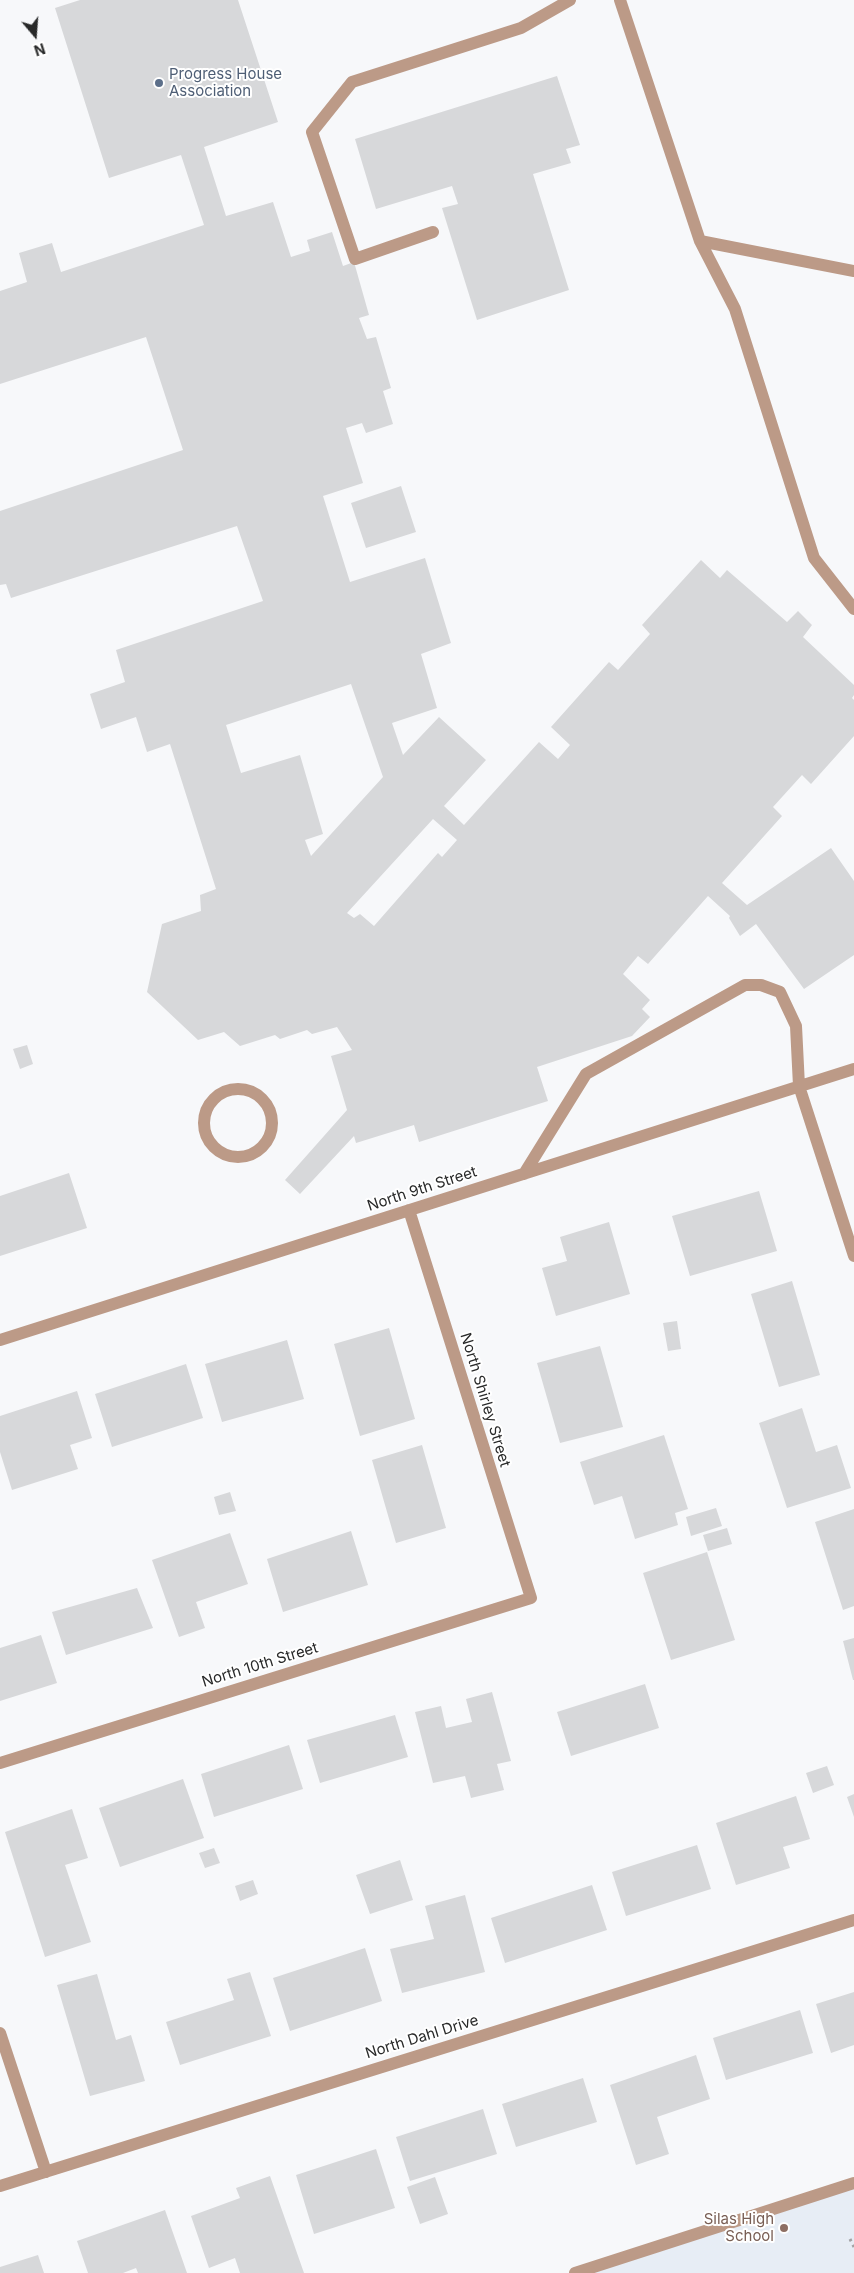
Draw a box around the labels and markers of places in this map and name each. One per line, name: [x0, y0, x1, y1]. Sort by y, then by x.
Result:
place label: Progress House Association: [169, 65, 282, 100]
marker: Progress House Association: [153, 77, 165, 89]
place label: Silas High School: [704, 2210, 774, 2245]
marker: Silas High School: [778, 2222, 790, 2234]

